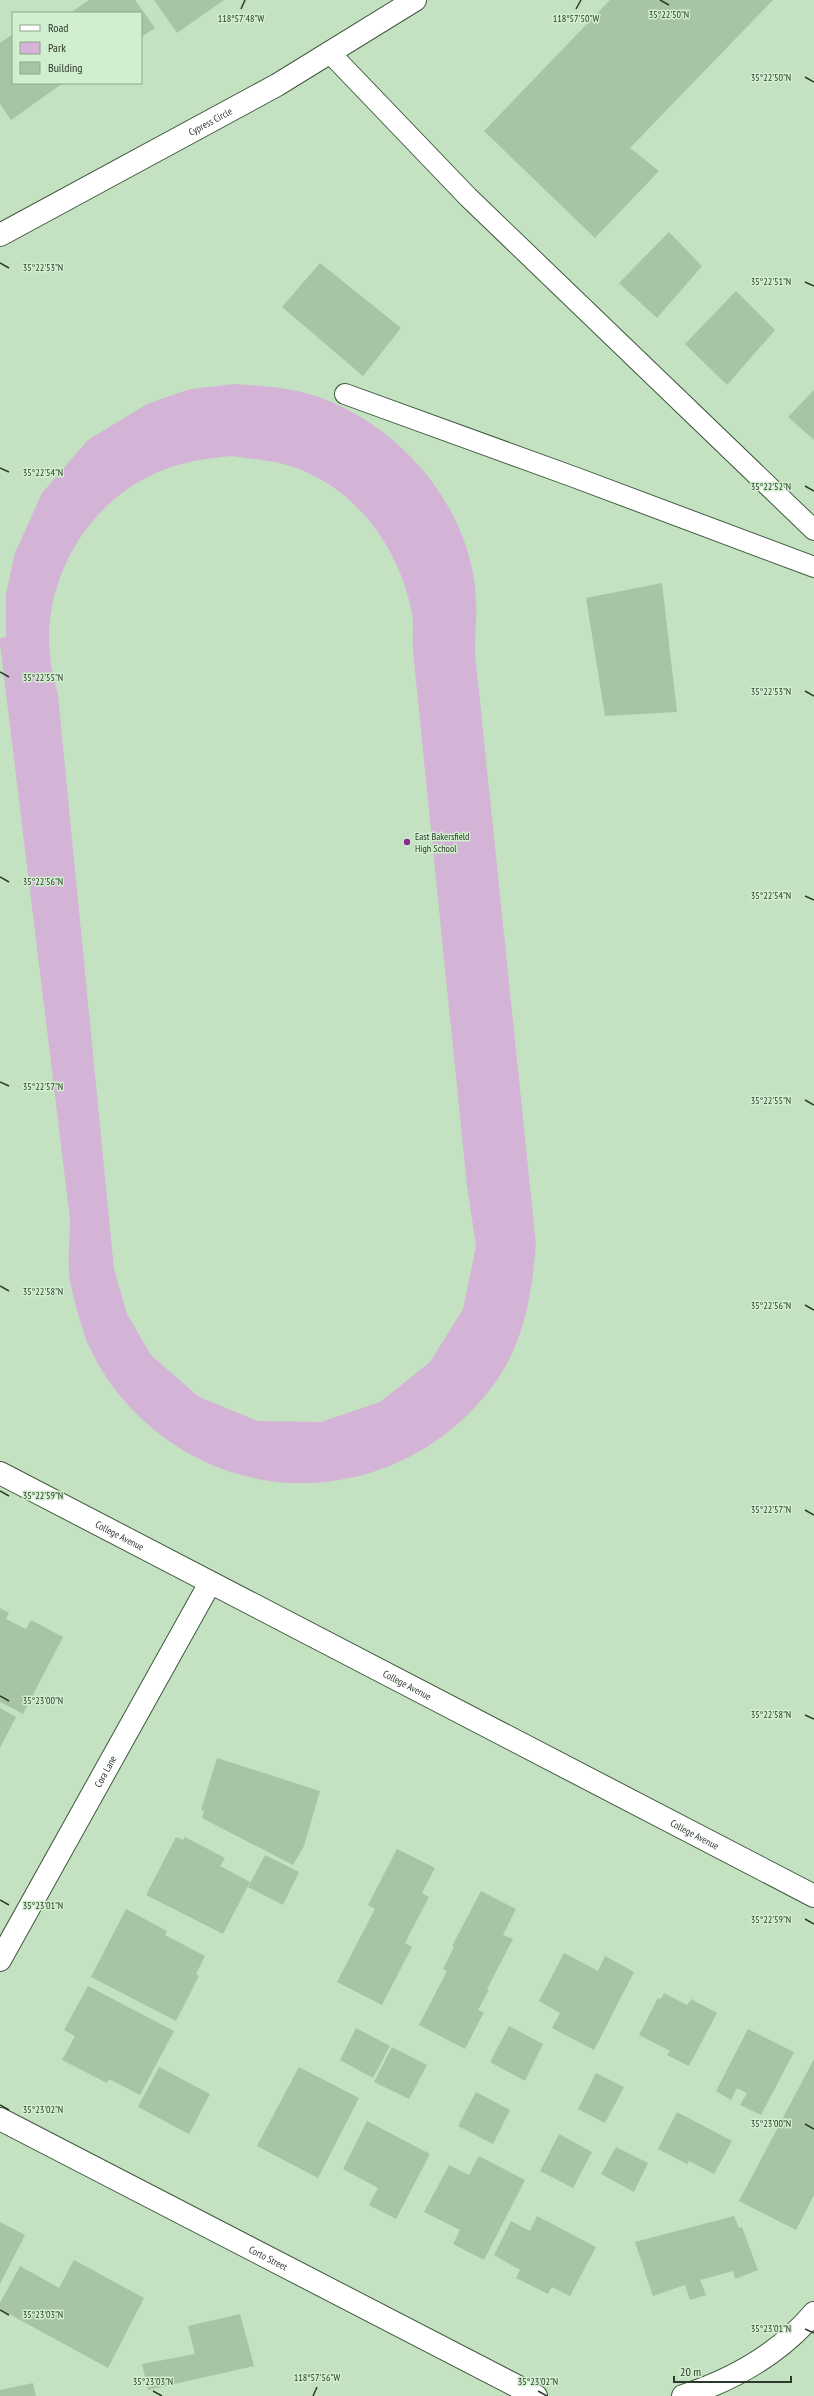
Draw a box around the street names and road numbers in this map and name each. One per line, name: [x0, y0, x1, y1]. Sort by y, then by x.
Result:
street label: Cypress Circle: [186, 105, 234, 139]
street label: College Avenue: [93, 1518, 146, 1554]
street label: College Avenue: [381, 1667, 434, 1703]
street label: Cora Lane: [92, 1754, 120, 1790]
street label: College Avenue: [668, 1816, 721, 1852]
street label: Corto Street: [247, 2243, 290, 2274]

